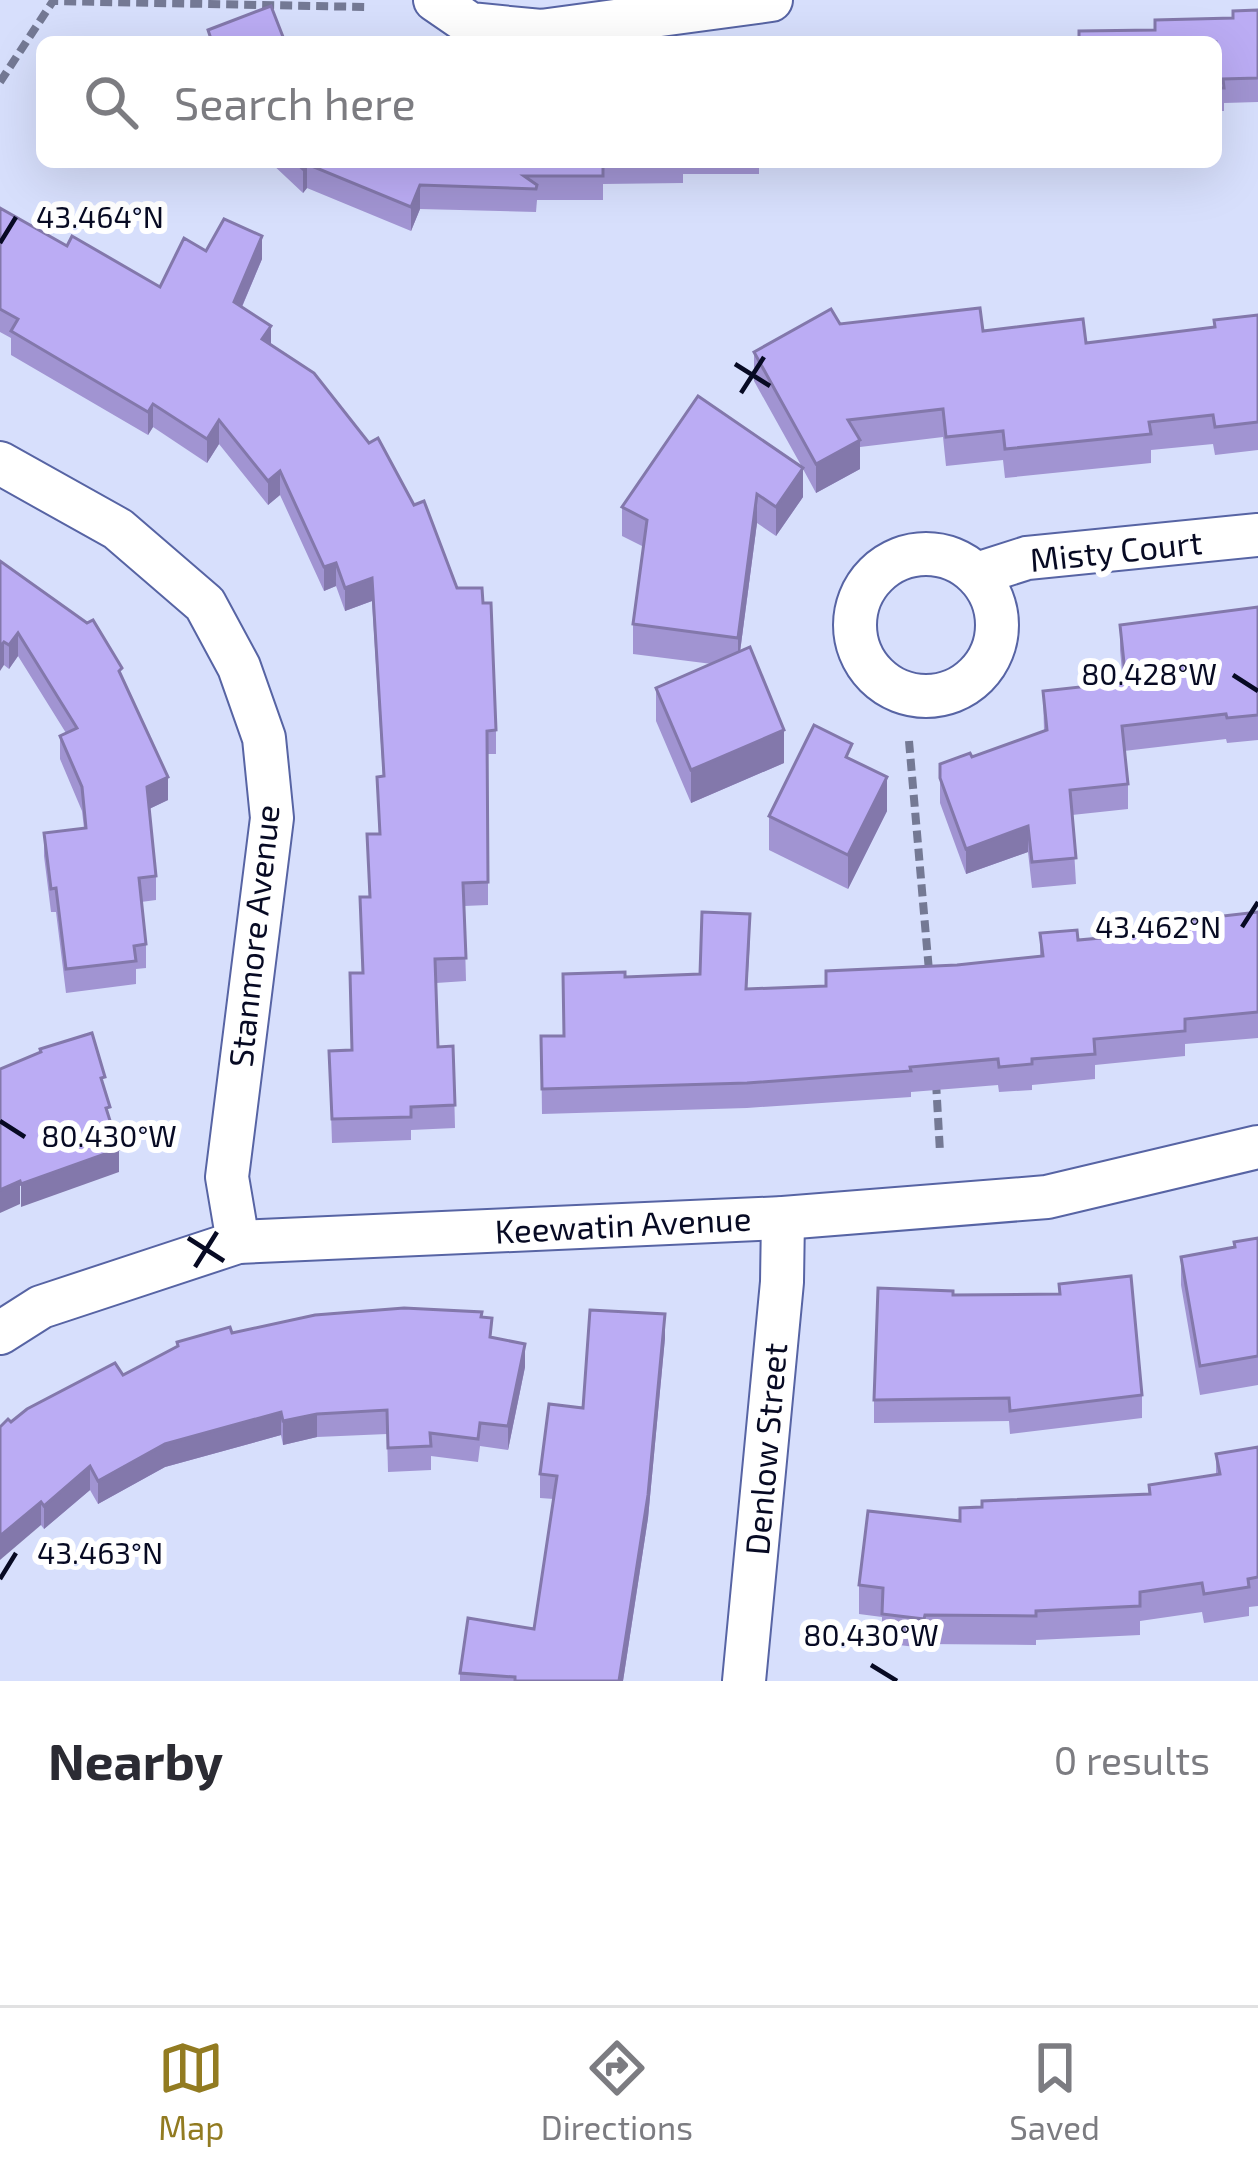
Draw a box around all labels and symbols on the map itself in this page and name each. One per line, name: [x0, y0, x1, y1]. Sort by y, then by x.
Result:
text: 43.464°N: [36, 198, 164, 234]
street label: Misty Court: [1028, 521, 1204, 579]
text: 80.428°W: [1081, 655, 1217, 691]
street label: Stanmore Avenue: [219, 803, 287, 1069]
text: 43.462°N: [1095, 908, 1221, 944]
text: 80.430°W: [41, 1117, 177, 1153]
street label: Keewatin Avenue: [494, 1197, 752, 1251]
street label: Denlow Street: [736, 1341, 794, 1557]
text: 43.463°N: [37, 1534, 163, 1570]
text: 80.430°W: [803, 1616, 939, 1652]

